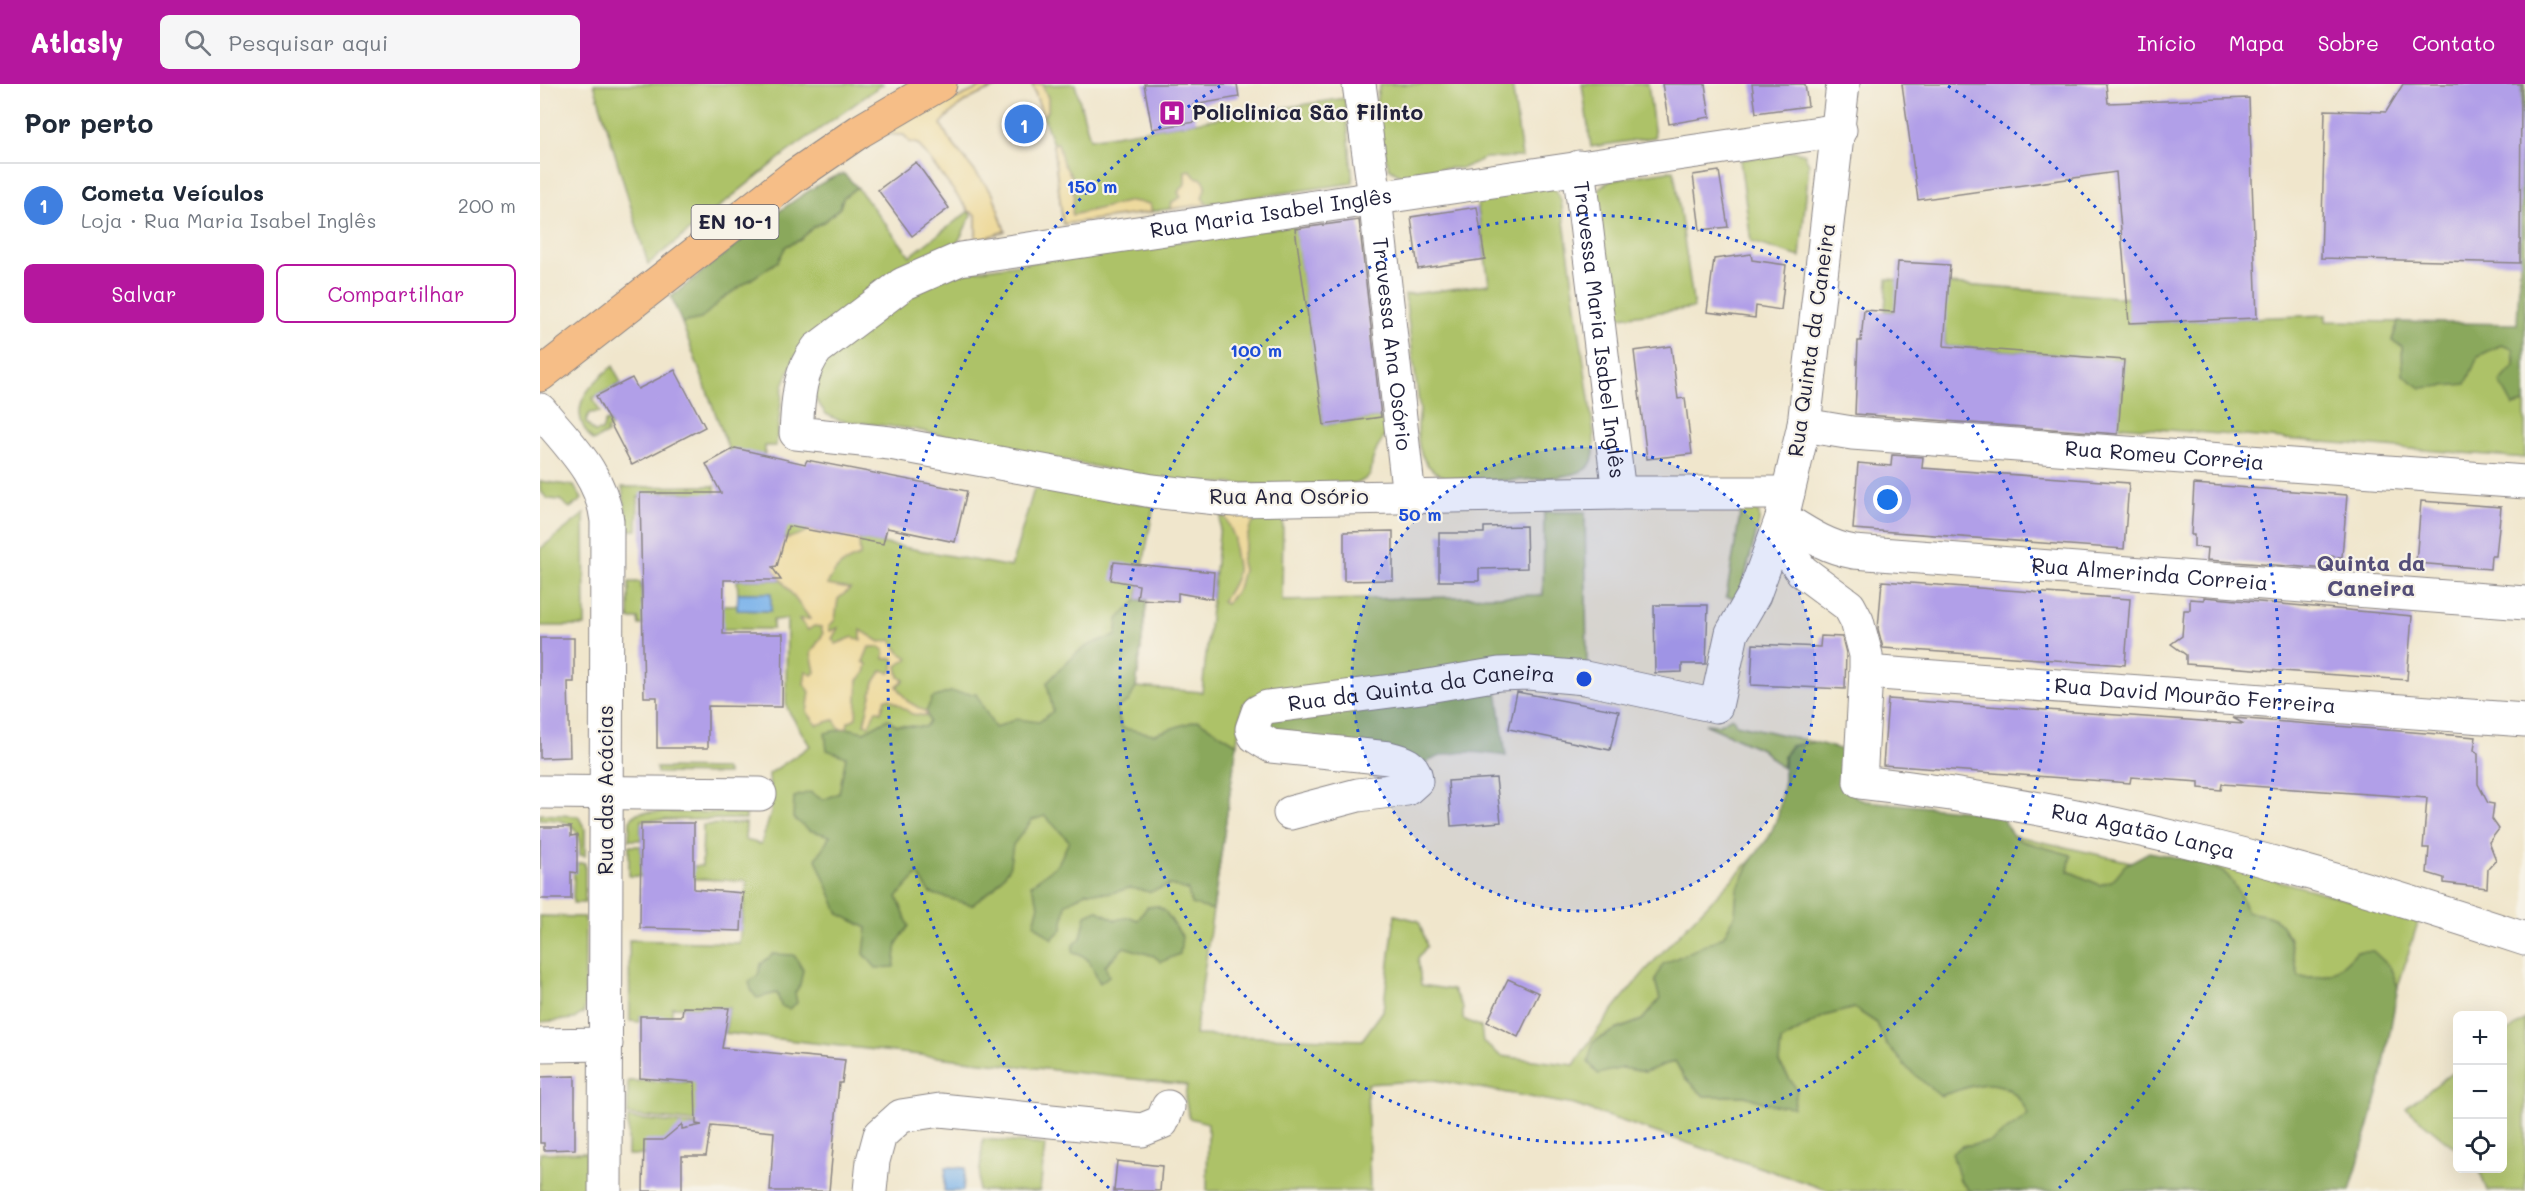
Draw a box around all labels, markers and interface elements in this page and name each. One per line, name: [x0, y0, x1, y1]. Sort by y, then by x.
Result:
search box: [160, 15, 580, 69]
text: Atlasly: [30, 24, 124, 60]
icon: search: [181, 26, 214, 59]
text: Pesquisar aqui: [229, 28, 388, 57]
text: Início: [2137, 29, 2196, 56]
text: Mapa: [2229, 29, 2285, 56]
text: Sobre: [2318, 29, 2379, 56]
text: Contato: [2412, 29, 2495, 56]
hospital icon: Policlinica São Filinto: [1157, 98, 1187, 128]
place label: Policlinica São Filinto: [1192, 98, 1423, 125]
pin: 1: [1004, 102, 1044, 147]
text: Por perto: [24, 106, 153, 140]
text: 150 m: [1067, 174, 1117, 198]
text: Cometa Veículos: [81, 178, 264, 207]
street label: Travessa Maria Isabel Inglês: [1569, 179, 1632, 480]
street label: Rua Maria Isabel Inglês: [1148, 181, 1394, 243]
text: 1: [39, 192, 48, 218]
text: 200 m: [458, 192, 516, 218]
road number: EN 10-1: [692, 205, 778, 239]
text: Loja · Rua Maria Isabel Inglês: [81, 207, 377, 233]
street label: Rua Quinta da Caneira: [1781, 221, 1840, 458]
street label: Travessa Ana Osório: [1368, 236, 1419, 452]
button: Salvar: [24, 264, 264, 323]
button: Compartilhar: [276, 264, 516, 323]
text: 100 m: [1230, 338, 1282, 362]
street label: Rua Romeu Correia: [2064, 434, 2265, 475]
street label: Rua Ana Osório: [1209, 482, 1369, 509]
your location: [1873, 485, 1902, 514]
text: 50 m: [1399, 502, 1441, 526]
district label: Quinta da Caneira: [2317, 548, 2425, 602]
street label: Rua Almerinda Correia: [2031, 551, 2269, 595]
street label: Rua da Quinta da Caneira: [1286, 658, 1556, 716]
centre of rings: [1574, 669, 1594, 689]
street label: Rua David Mourão Ferreira: [2053, 671, 2337, 718]
street label: Rua das Acácias: [591, 705, 618, 875]
street label: Rua Agatão Lança: [2049, 796, 2238, 864]
map controls: [2453, 1011, 2507, 1173]
button: +: [2453, 1011, 2507, 1065]
button: −: [2453, 1065, 2507, 1119]
button: locate: [2453, 1119, 2507, 1173]

